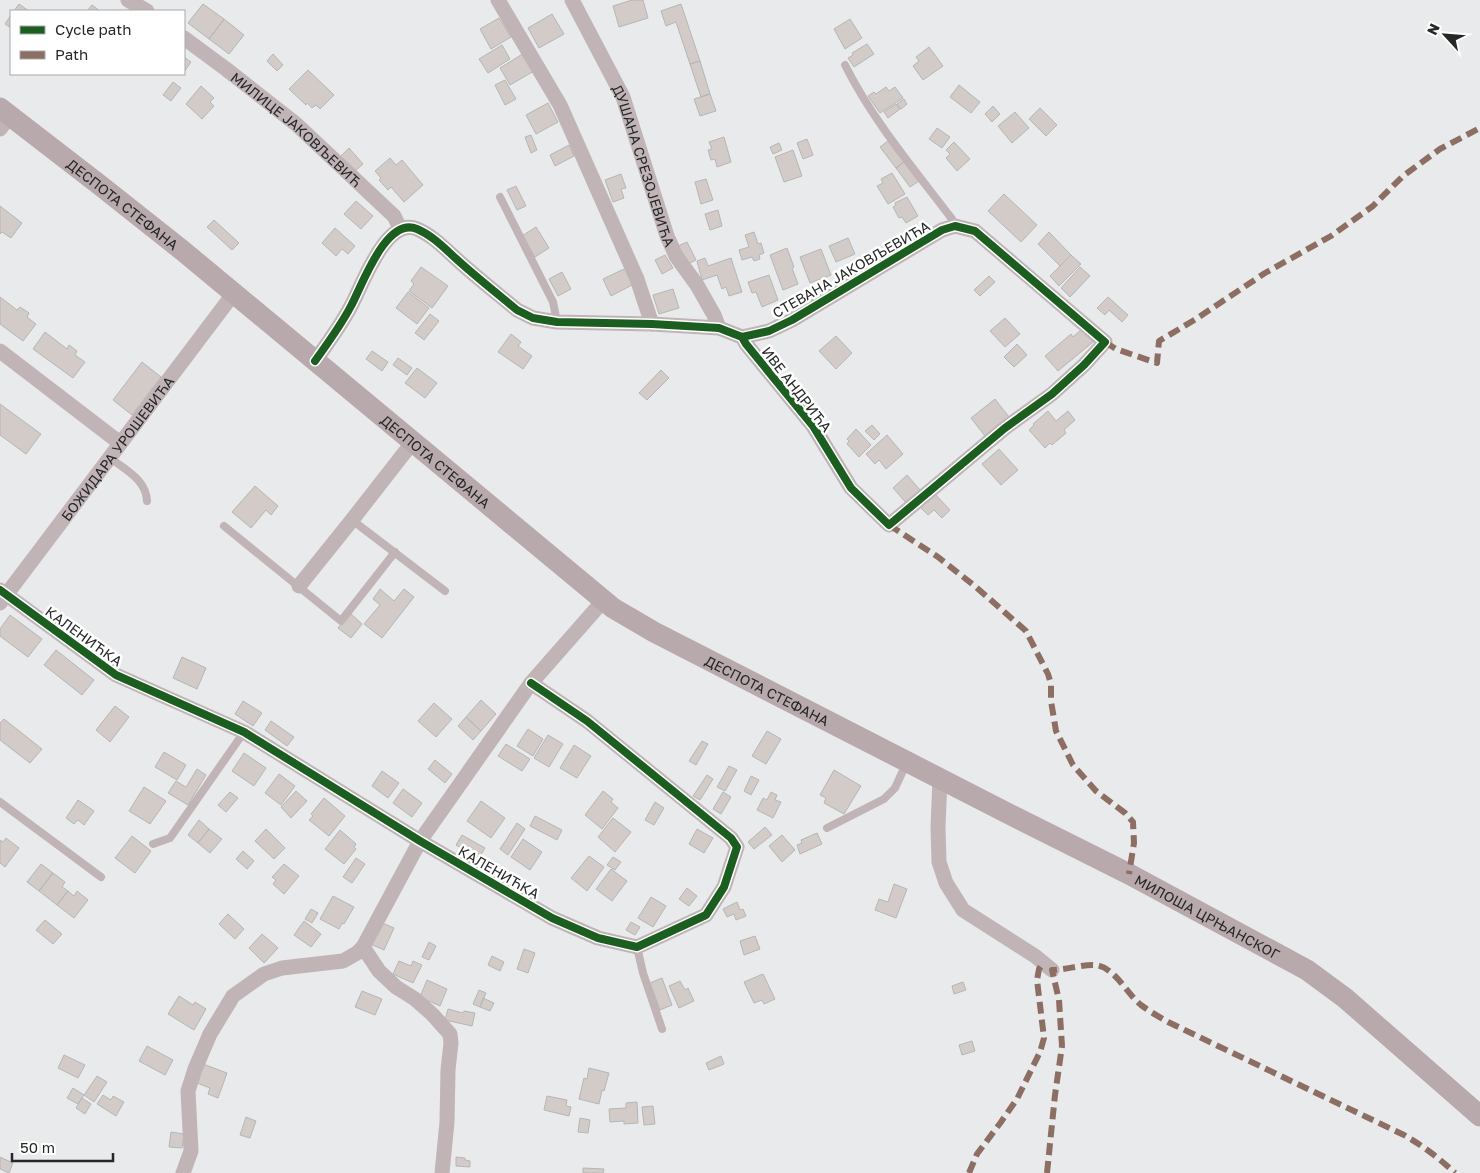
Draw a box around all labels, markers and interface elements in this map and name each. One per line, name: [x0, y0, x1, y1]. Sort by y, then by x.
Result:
legend: [10, 10, 185, 75]
north arrow: [1420, 10, 1470, 60]
text: Cycle path: [55, 20, 131, 38]
text: N: [1423, 21, 1443, 38]
text: Path: [55, 45, 88, 63]
street label: МИЛИЦЕ ЈАКОВЉЕВИЋ: [228, 68, 366, 190]
street label: ДУШАНА СРЕЗОЈЕВИЋА: [609, 81, 679, 250]
street label: ДЕСПОТА СТЕФАНА: [64, 155, 183, 253]
street label: СТЕВАНА ЈАКОВЉЕВИЋА: [769, 217, 933, 321]
street label: ИВЕ АНДРИЋА: [759, 343, 836, 435]
street label: БОЖИДАРА УРОШЕВИЋА: [57, 372, 177, 524]
street label: ДЕСПОТА СТЕФАНА: [378, 411, 495, 512]
street label: КАЛЕНИЋКА: [42, 602, 126, 670]
street label: ДЕСПОТА СТЕФАНА: [703, 651, 833, 729]
street label: КАЛЕНИЋКА: [455, 842, 543, 902]
street label: МИЛОША ЦРЊАНСКОГ: [1132, 870, 1283, 962]
scale bar: [12, 1130, 114, 1162]
text: 50 m: [20, 1138, 55, 1156]

